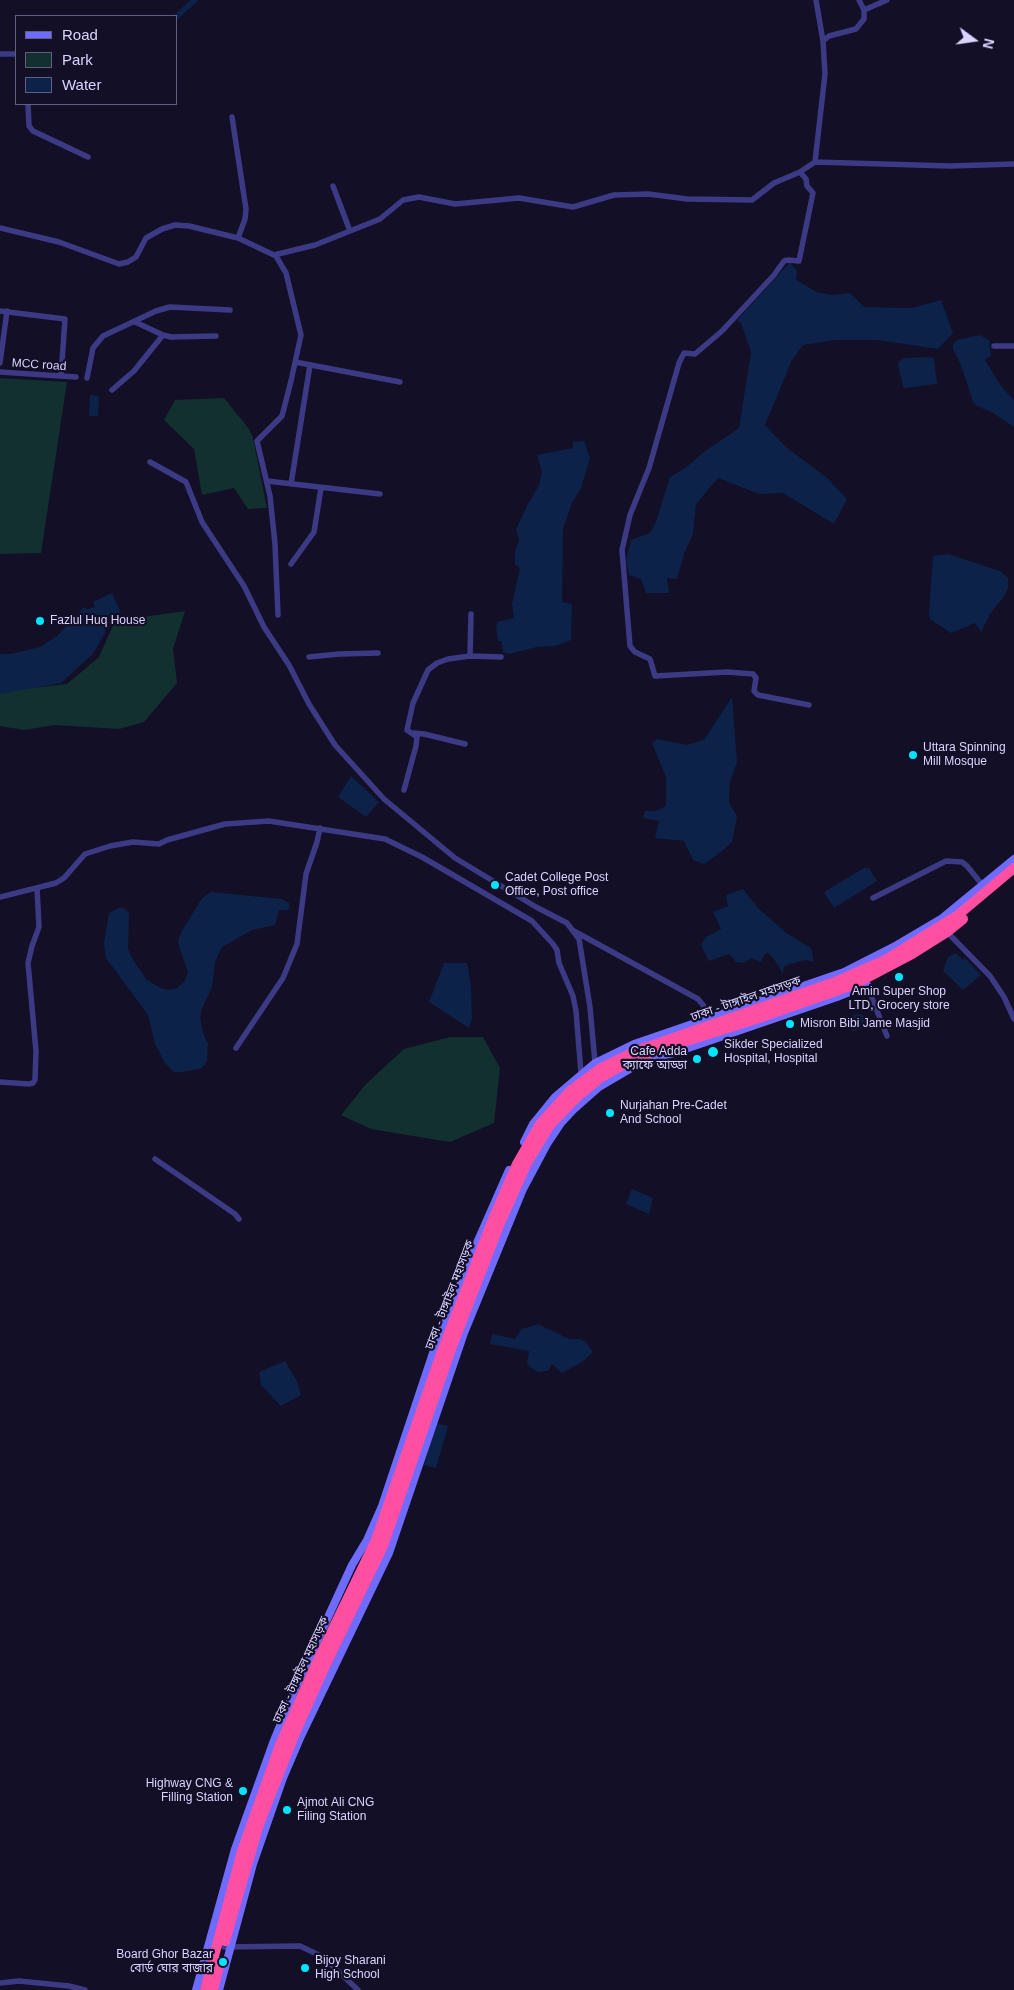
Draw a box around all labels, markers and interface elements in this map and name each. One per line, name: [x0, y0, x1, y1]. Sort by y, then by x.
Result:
legend: [15, 15, 178, 105]
north arrow: [949, 15, 999, 65]
text: Road: [62, 26, 98, 43]
text: N: [980, 37, 998, 50]
text: Park: [62, 51, 93, 68]
text: Water: [62, 76, 101, 93]
street label: MCC road: [11, 356, 67, 374]
place label: Fazlul Huq House: [50, 614, 145, 628]
marker: Fazlul Huq House: [34, 615, 46, 627]
place label: Uttara Spinning Mill Mosque: [923, 741, 1006, 769]
marker: Uttara Spinning Mill Mosque: [907, 749, 919, 761]
place label: Cadet College Post Office, Post office: [505, 871, 608, 899]
marker: Cadet College Post Office, Post office: [489, 879, 501, 891]
marker: Amin Super Shop LTD, Grocery store: [893, 971, 905, 983]
street label: ঢাকা - টাঙ্গাইল মহাসড়ক: [689, 973, 803, 1025]
place label: Amin Super Shop LTD, Grocery store: [848, 985, 950, 1013]
place label: Misron Bibi Jame Masjid: [800, 1017, 930, 1031]
marker: Misron Bibi Jame Masjid: [784, 1018, 796, 1030]
place label: Sikder Specialized Hospital, Hospital: [724, 1038, 823, 1066]
place label: Cafe Adda ক্যাফে আড্ডা: [623, 1045, 687, 1073]
marker: Sikder Specialized Hospital, Hospital: [706, 1045, 720, 1059]
marker: Cafe Adda ক্যাফে আড্ডা: [691, 1053, 703, 1065]
place label: Nurjahan Pre-Cadet And School: [620, 1099, 727, 1127]
marker: Nurjahan Pre-Cadet And School: [604, 1107, 616, 1119]
street label: ঢাকা - টাঙ্গাইল মহাসড়ক: [423, 1238, 477, 1352]
street label: ঢাকা - টাঙ্গাইল মহাসড়ক: [270, 1615, 332, 1725]
place label: Highway CNG & Filling Station: [146, 1777, 233, 1805]
marker: Highway CNG & Filling Station: [237, 1785, 249, 1797]
place label: Ajmot Ali CNG Filing Station: [297, 1796, 374, 1824]
marker: Ajmot Ali CNG Filing Station: [281, 1804, 293, 1816]
place label: Board Ghor Bazar বোর্ড ঘোর বাজার: [116, 1948, 213, 1976]
place label: Bijoy Sharani High School: [315, 1954, 386, 1982]
marker: Board Ghor Bazar বোর্ড ঘোর বাজার: [217, 1956, 229, 1968]
marker: Bijoy Sharani High School: [299, 1962, 311, 1974]

